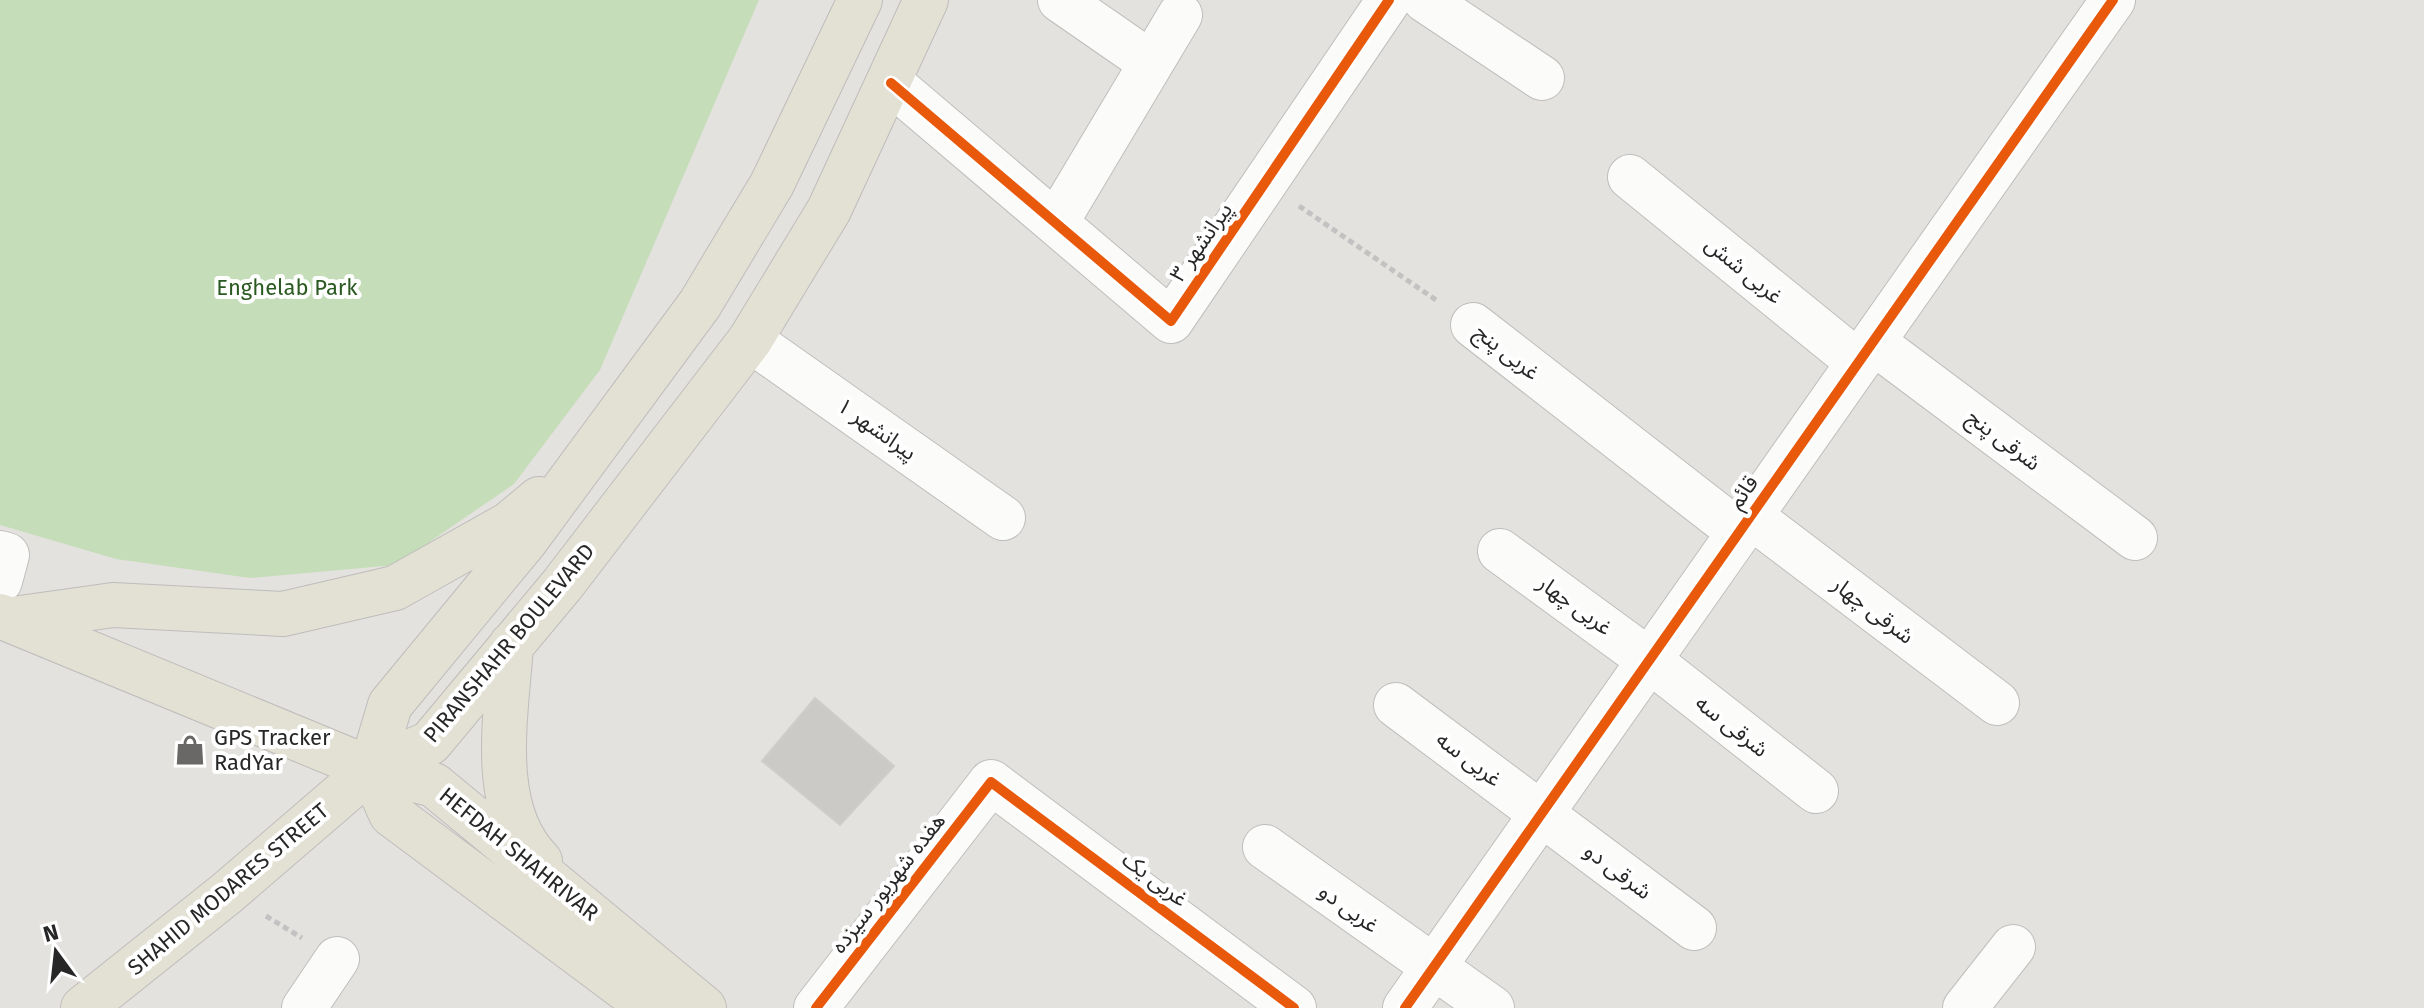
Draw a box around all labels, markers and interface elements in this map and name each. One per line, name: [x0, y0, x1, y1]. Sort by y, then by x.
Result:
street label: پیرانشهر ۳: [1164, 197, 1239, 288]
street label: غربی شش: [1700, 230, 1788, 310]
park label: Enghelab Park: [216, 274, 358, 301]
street label: غربی پنج: [1467, 318, 1545, 388]
street label: پیرانشهر ۱: [831, 392, 922, 467]
street label: شرقی پنج: [1960, 403, 2046, 479]
street label: قائم: [1722, 470, 1766, 516]
street label: PIRANSHAHR BOULEVARD: [418, 538, 600, 748]
street label: غربی چهار: [1531, 568, 1618, 642]
street label: شرقی چهار: [1825, 570, 1919, 650]
street label: شرقی سه: [1690, 689, 1774, 763]
place label: GPS Tracker RadYar: [214, 724, 331, 776]
street label: غربی سه: [1431, 726, 1507, 792]
shop icon: GPS Tracker RadYar: [173, 733, 207, 767]
street label: HEFDAH SHAHRIVAR: [434, 782, 604, 926]
street label: SHAHID MODARES STREET: [122, 797, 334, 981]
street label: هفده شهریور سیزده: [825, 808, 951, 958]
street label: شرقی دو: [1579, 837, 1657, 905]
street label: غربی یک: [1117, 846, 1193, 912]
street label: غربی دو: [1314, 877, 1384, 939]
north arrow: [16, 912, 96, 992]
text: N: [40, 918, 61, 948]

